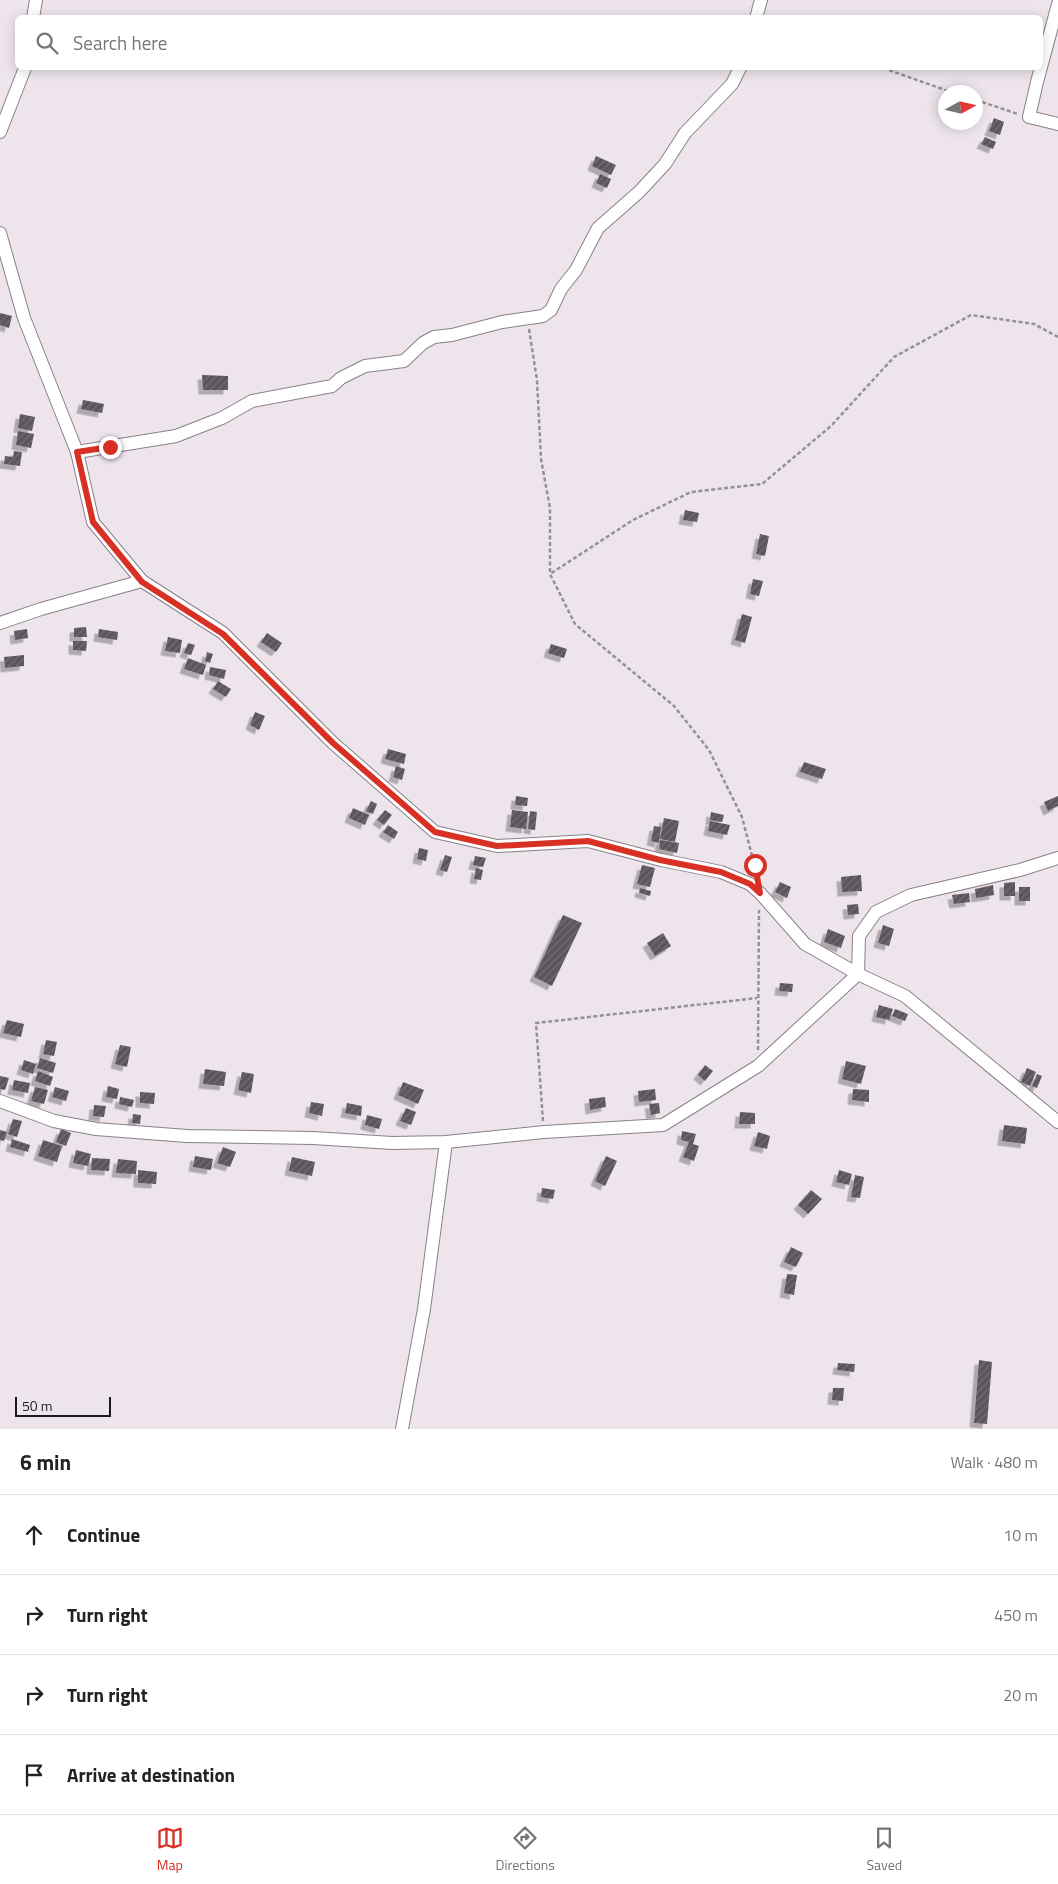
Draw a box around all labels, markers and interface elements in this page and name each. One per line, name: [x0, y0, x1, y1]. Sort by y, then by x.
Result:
search box: [15, 15, 1043, 70]
text: Search here: [73, 28, 167, 57]
icon: search: [33, 29, 61, 57]
north arrow: [938, 85, 983, 130]
route end: [99, 436, 122, 459]
route start: [744, 854, 767, 877]
scale bar: [15, 1394, 111, 1417]
text: 50 m: [22, 1395, 52, 1416]
text: 6 min: [20, 1446, 71, 1478]
text: Walk · 480 m: [950, 1450, 1038, 1474]
text: Continue: [67, 1520, 140, 1549]
icon: ahead: [20, 1521, 48, 1549]
text: 10 m: [1003, 1523, 1038, 1547]
text: Turn right: [67, 1600, 148, 1629]
icon: right: [20, 1601, 48, 1629]
text: 450 m: [994, 1603, 1038, 1627]
text: Turn right: [67, 1680, 148, 1709]
icon: right: [20, 1681, 48, 1709]
text: 20 m: [1003, 1683, 1038, 1707]
text: Arrive at destination: [67, 1760, 235, 1789]
icon: arrive: [20, 1761, 48, 1789]
tab: Map: [156, 1824, 184, 1875]
tab: Directions: [495, 1824, 555, 1875]
tab: Saved: [867, 1824, 902, 1875]

